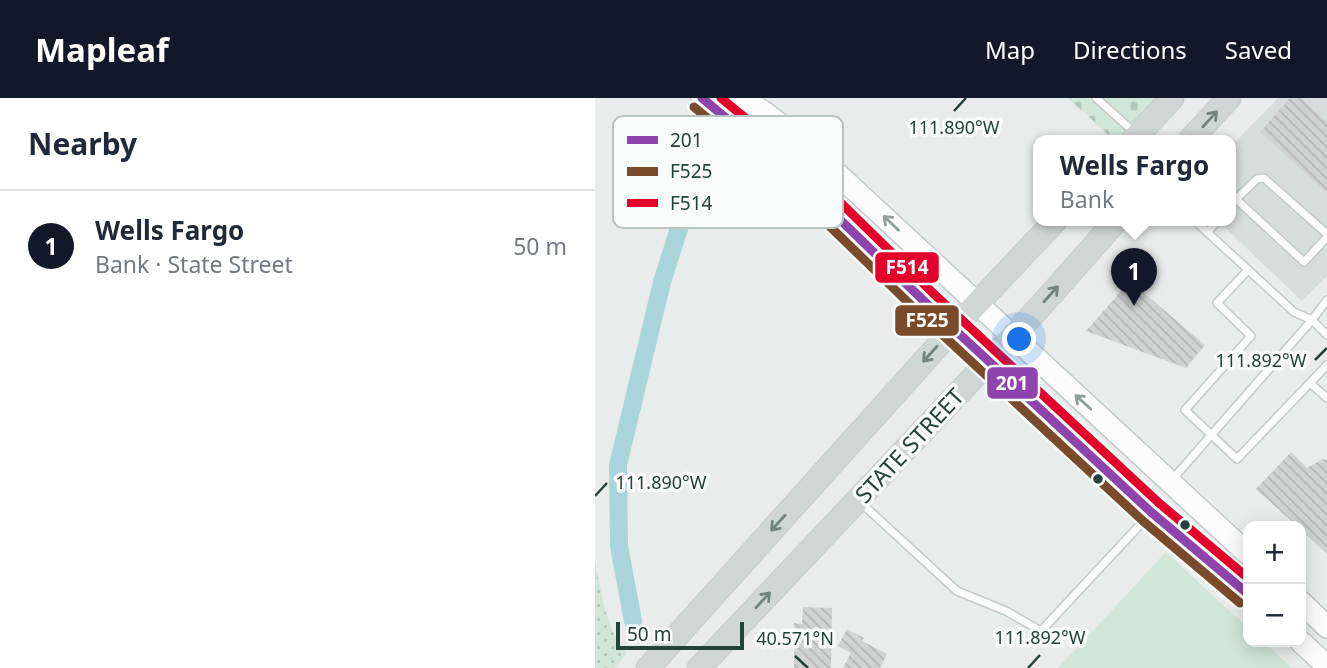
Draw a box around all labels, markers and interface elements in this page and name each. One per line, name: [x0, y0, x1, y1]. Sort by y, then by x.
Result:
text: Mapleaf: [35, 27, 169, 72]
text: Map: [985, 33, 1035, 66]
text: Directions: [1073, 33, 1187, 66]
text: Saved: [1225, 33, 1292, 66]
one-way arrow: [1201, 111, 1218, 128]
text: 111.890°W: [908, 115, 1000, 139]
legend: [613, 116, 843, 228]
text: Nearby: [28, 123, 137, 164]
text: 201: [670, 127, 703, 153]
popup: [1033, 135, 1236, 226]
text: Wells Fargo: [1060, 147, 1209, 183]
text: F525: [670, 158, 712, 184]
text: Bank: [1060, 183, 1114, 215]
text: F514: [670, 190, 713, 216]
text: Wells Fargo: [95, 212, 244, 248]
one-way arrow: [883, 215, 900, 232]
text: 1: [44, 230, 58, 262]
text: 50 m: [513, 230, 567, 262]
text: Bank · State Street: [95, 248, 293, 280]
pin: 1: [1111, 248, 1157, 306]
line badge: F514: [874, 251, 940, 284]
text: F514: [885, 254, 929, 280]
one-way arrow: [1043, 285, 1059, 303]
line badge: F525: [894, 304, 960, 337]
text: F525: [905, 307, 949, 333]
your location: [1002, 322, 1036, 356]
one-way arrow: [922, 345, 938, 363]
text: 111.892°W: [1215, 348, 1307, 372]
line badge: 201: [986, 366, 1039, 400]
text: 201: [996, 370, 1028, 396]
street label: STATE STREET: [847, 380, 971, 510]
one-way arrow: [1074, 394, 1092, 410]
text: 111.890°W: [615, 470, 707, 494]
unlabelled marker: [1091, 472, 1105, 486]
one-way arrow: [770, 514, 786, 532]
unlabelled marker: [1178, 518, 1192, 532]
map controls: [1243, 521, 1306, 647]
button: +: [1243, 521, 1306, 584]
button: −: [1243, 584, 1306, 647]
one-way arrow: [754, 592, 771, 609]
scale bar: [616, 619, 744, 651]
text: 50 m: [627, 621, 671, 647]
text: 111.892°W: [994, 625, 1086, 649]
text: 40.571°N: [756, 626, 834, 650]

